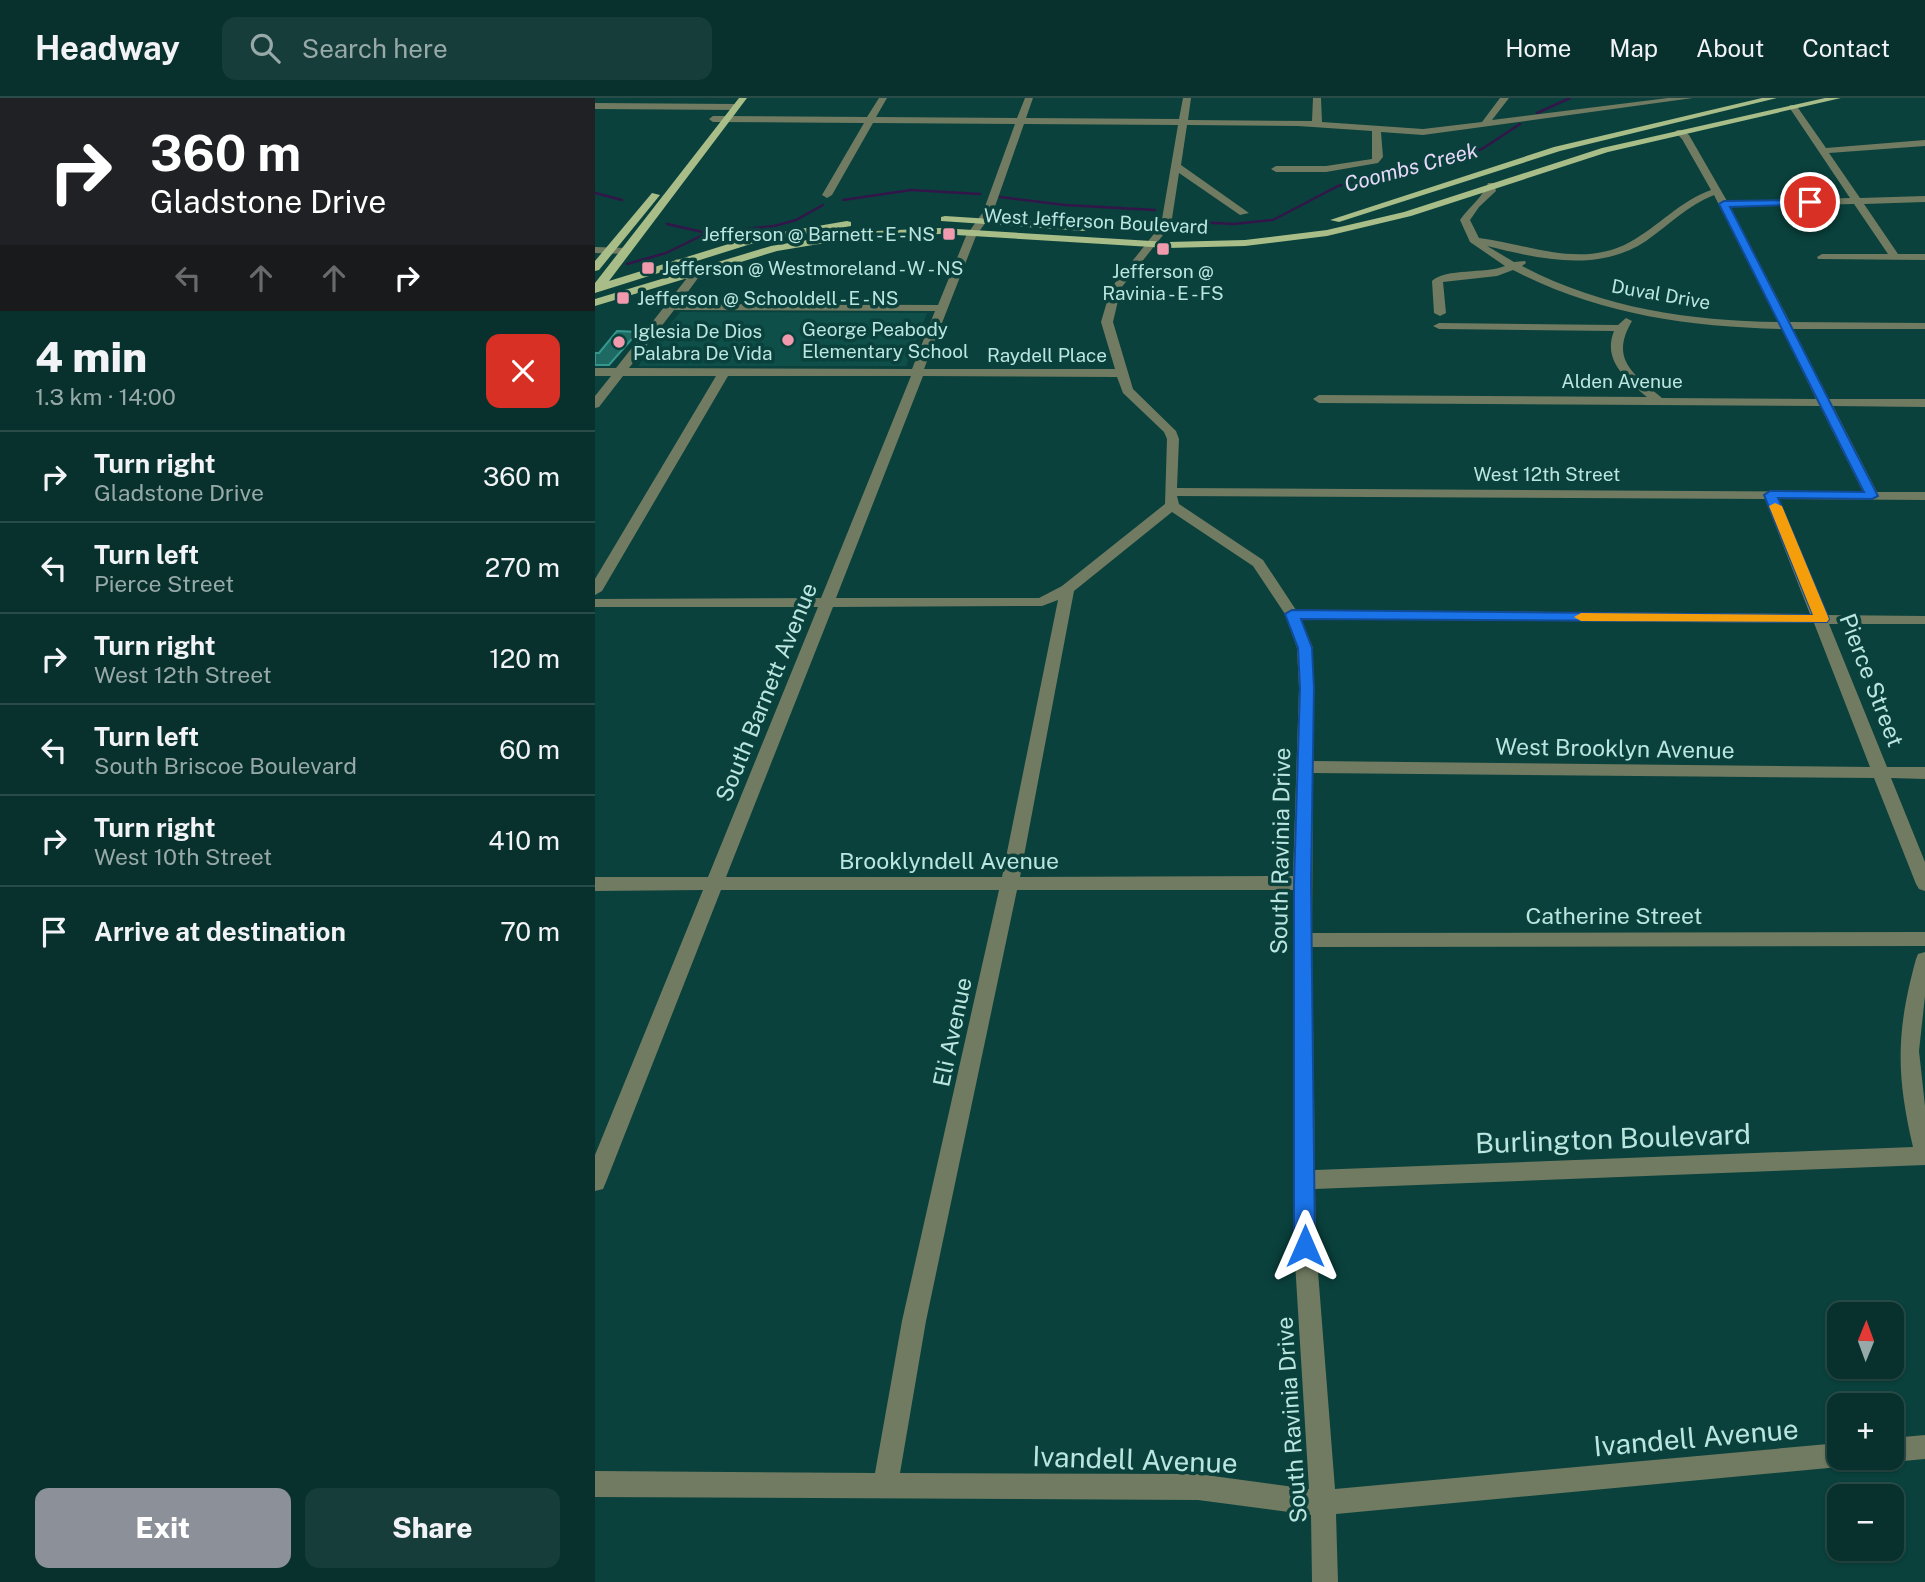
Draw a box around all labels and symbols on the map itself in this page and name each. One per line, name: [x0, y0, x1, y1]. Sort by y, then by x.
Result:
water label: Coombs Creek: [1341, 137, 1481, 197]
pin: [1780, 172, 1840, 232]
street label: West Jefferson Boulevard: [983, 204, 1209, 238]
place label: Jefferson @ Barnett - E - NS: [702, 223, 935, 245]
marker: Jefferson @ Barnett - E - NS: [941, 226, 957, 242]
marker: Jefferson @ Ravinia - E - FS: [1155, 241, 1171, 257]
place label: Jefferson @ Westmoreland - W - NS: [662, 257, 963, 279]
marker: Jefferson @ Westmoreland - W - NS: [640, 260, 656, 276]
place label: Jefferson @ Ravinia - E - FS: [1102, 260, 1224, 304]
street label: Duval Drive: [1610, 274, 1712, 314]
place label: Jefferson @ Schooldell - E - NS: [637, 287, 899, 309]
marker: Jefferson @ Schooldell - E - NS: [615, 290, 631, 306]
place label: George Peabody Elementary School: [802, 318, 969, 362]
place label: Iglesia De Dios Palabra De Vida: [633, 320, 772, 364]
marker: George Peabody Elementary School: [780, 332, 796, 348]
marker: Iglesia De Dios Palabra De Vida: [611, 334, 627, 350]
street label: Raydell Place: [987, 344, 1107, 366]
street label: Alden Avenue: [1561, 370, 1683, 392]
street label: West 12th Street: [1474, 463, 1620, 485]
street label: South Barnett Avenue: [710, 579, 822, 805]
street label: Pierce Street: [1834, 610, 1910, 750]
street label: West Brooklyn Avenue: [1495, 732, 1735, 764]
street label: South Ravinia Drive: [1265, 747, 1295, 955]
street label: Brooklyndell Avenue: [839, 847, 1059, 874]
street label: Catherine Street: [1526, 902, 1702, 929]
street label: Eli Avenue: [927, 975, 977, 1089]
street label: Burlington Boulevard: [1475, 1117, 1751, 1159]
position arrow: [1268, 1209, 1342, 1283]
north arrow: [1827, 1302, 1904, 1379]
street label: South Ravinia Drive: [1270, 1316, 1312, 1524]
street label: Ivandell Avenue: [1592, 1412, 1800, 1462]
street label: Ivandell Avenue: [1032, 1439, 1238, 1479]

